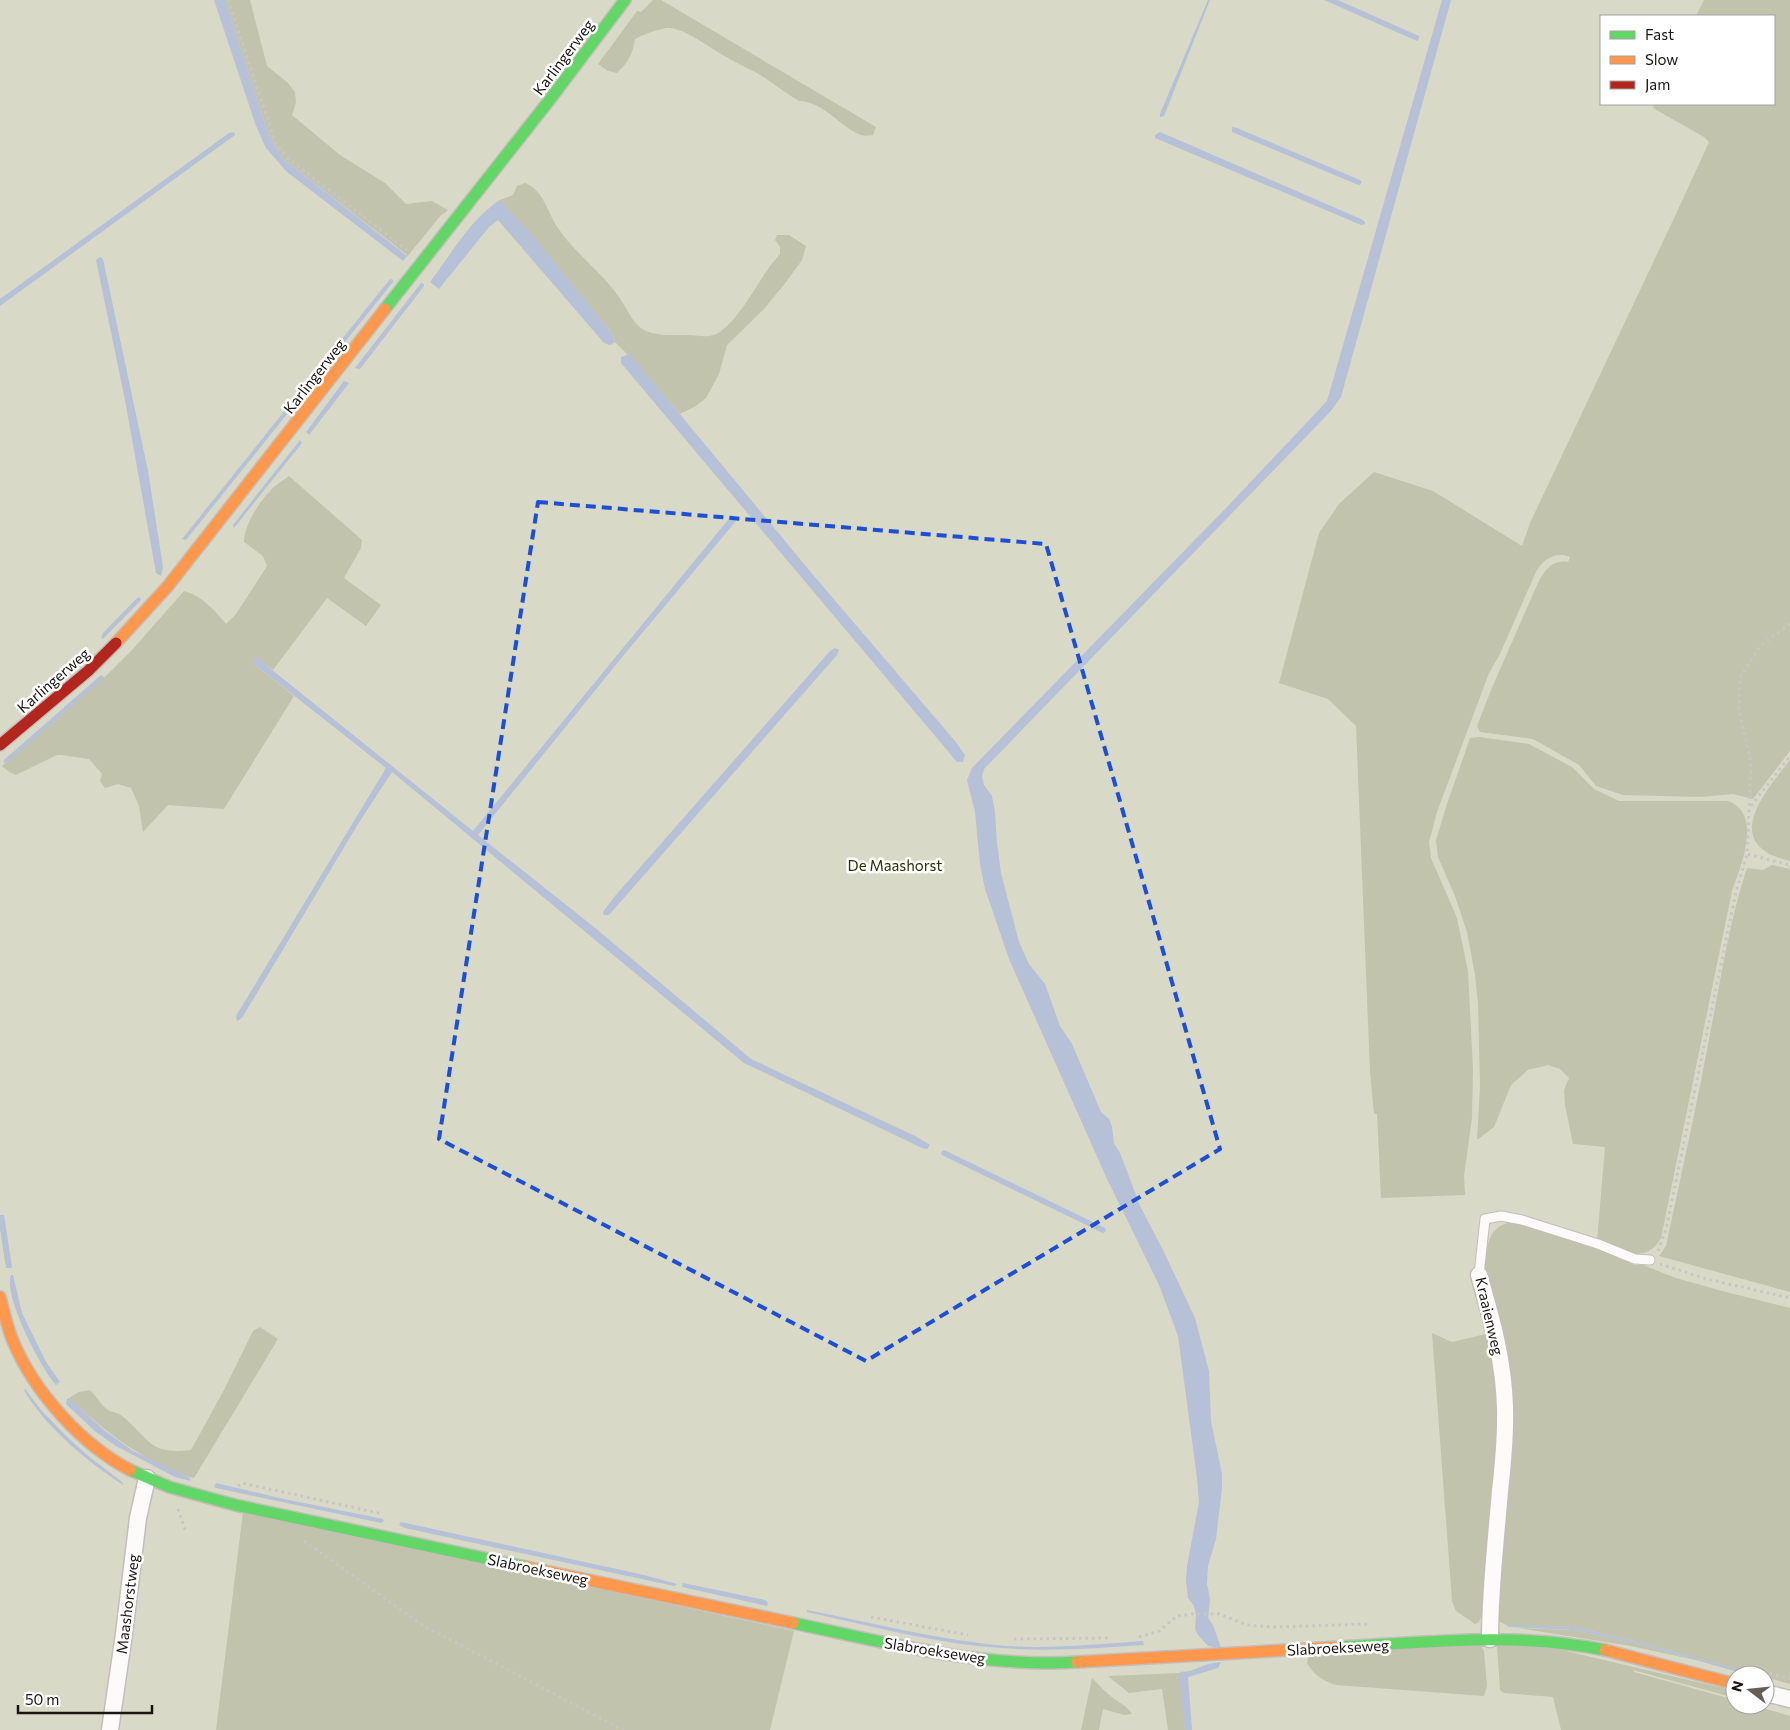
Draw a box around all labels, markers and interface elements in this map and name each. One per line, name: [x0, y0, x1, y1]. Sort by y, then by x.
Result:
legend: [1600, 15, 1775, 105]
street label: Karlingerweg: [529, 16, 597, 98]
text: Fast: [1645, 25, 1674, 43]
text: Slow: [1645, 50, 1678, 68]
text: Jam: [1645, 75, 1670, 93]
street label: Karlingerweg: [279, 335, 349, 417]
street label: Karlingerweg: [13, 644, 93, 716]
park label: De Maashorst: [848, 856, 942, 874]
street label: Kraaienweg: [1472, 1275, 1508, 1357]
street label: Slabroekseweg: [486, 1550, 590, 1588]
street label: Maashorstweg: [112, 1553, 142, 1655]
street label: Slabroekseweg: [883, 1633, 987, 1667]
street label: Slabroekseweg: [1286, 1635, 1390, 1659]
north arrow: [1725, 1665, 1775, 1715]
text: N: [1727, 1679, 1747, 1694]
scale bar: [18, 1682, 151, 1714]
text: 50 m: [25, 1690, 59, 1708]

